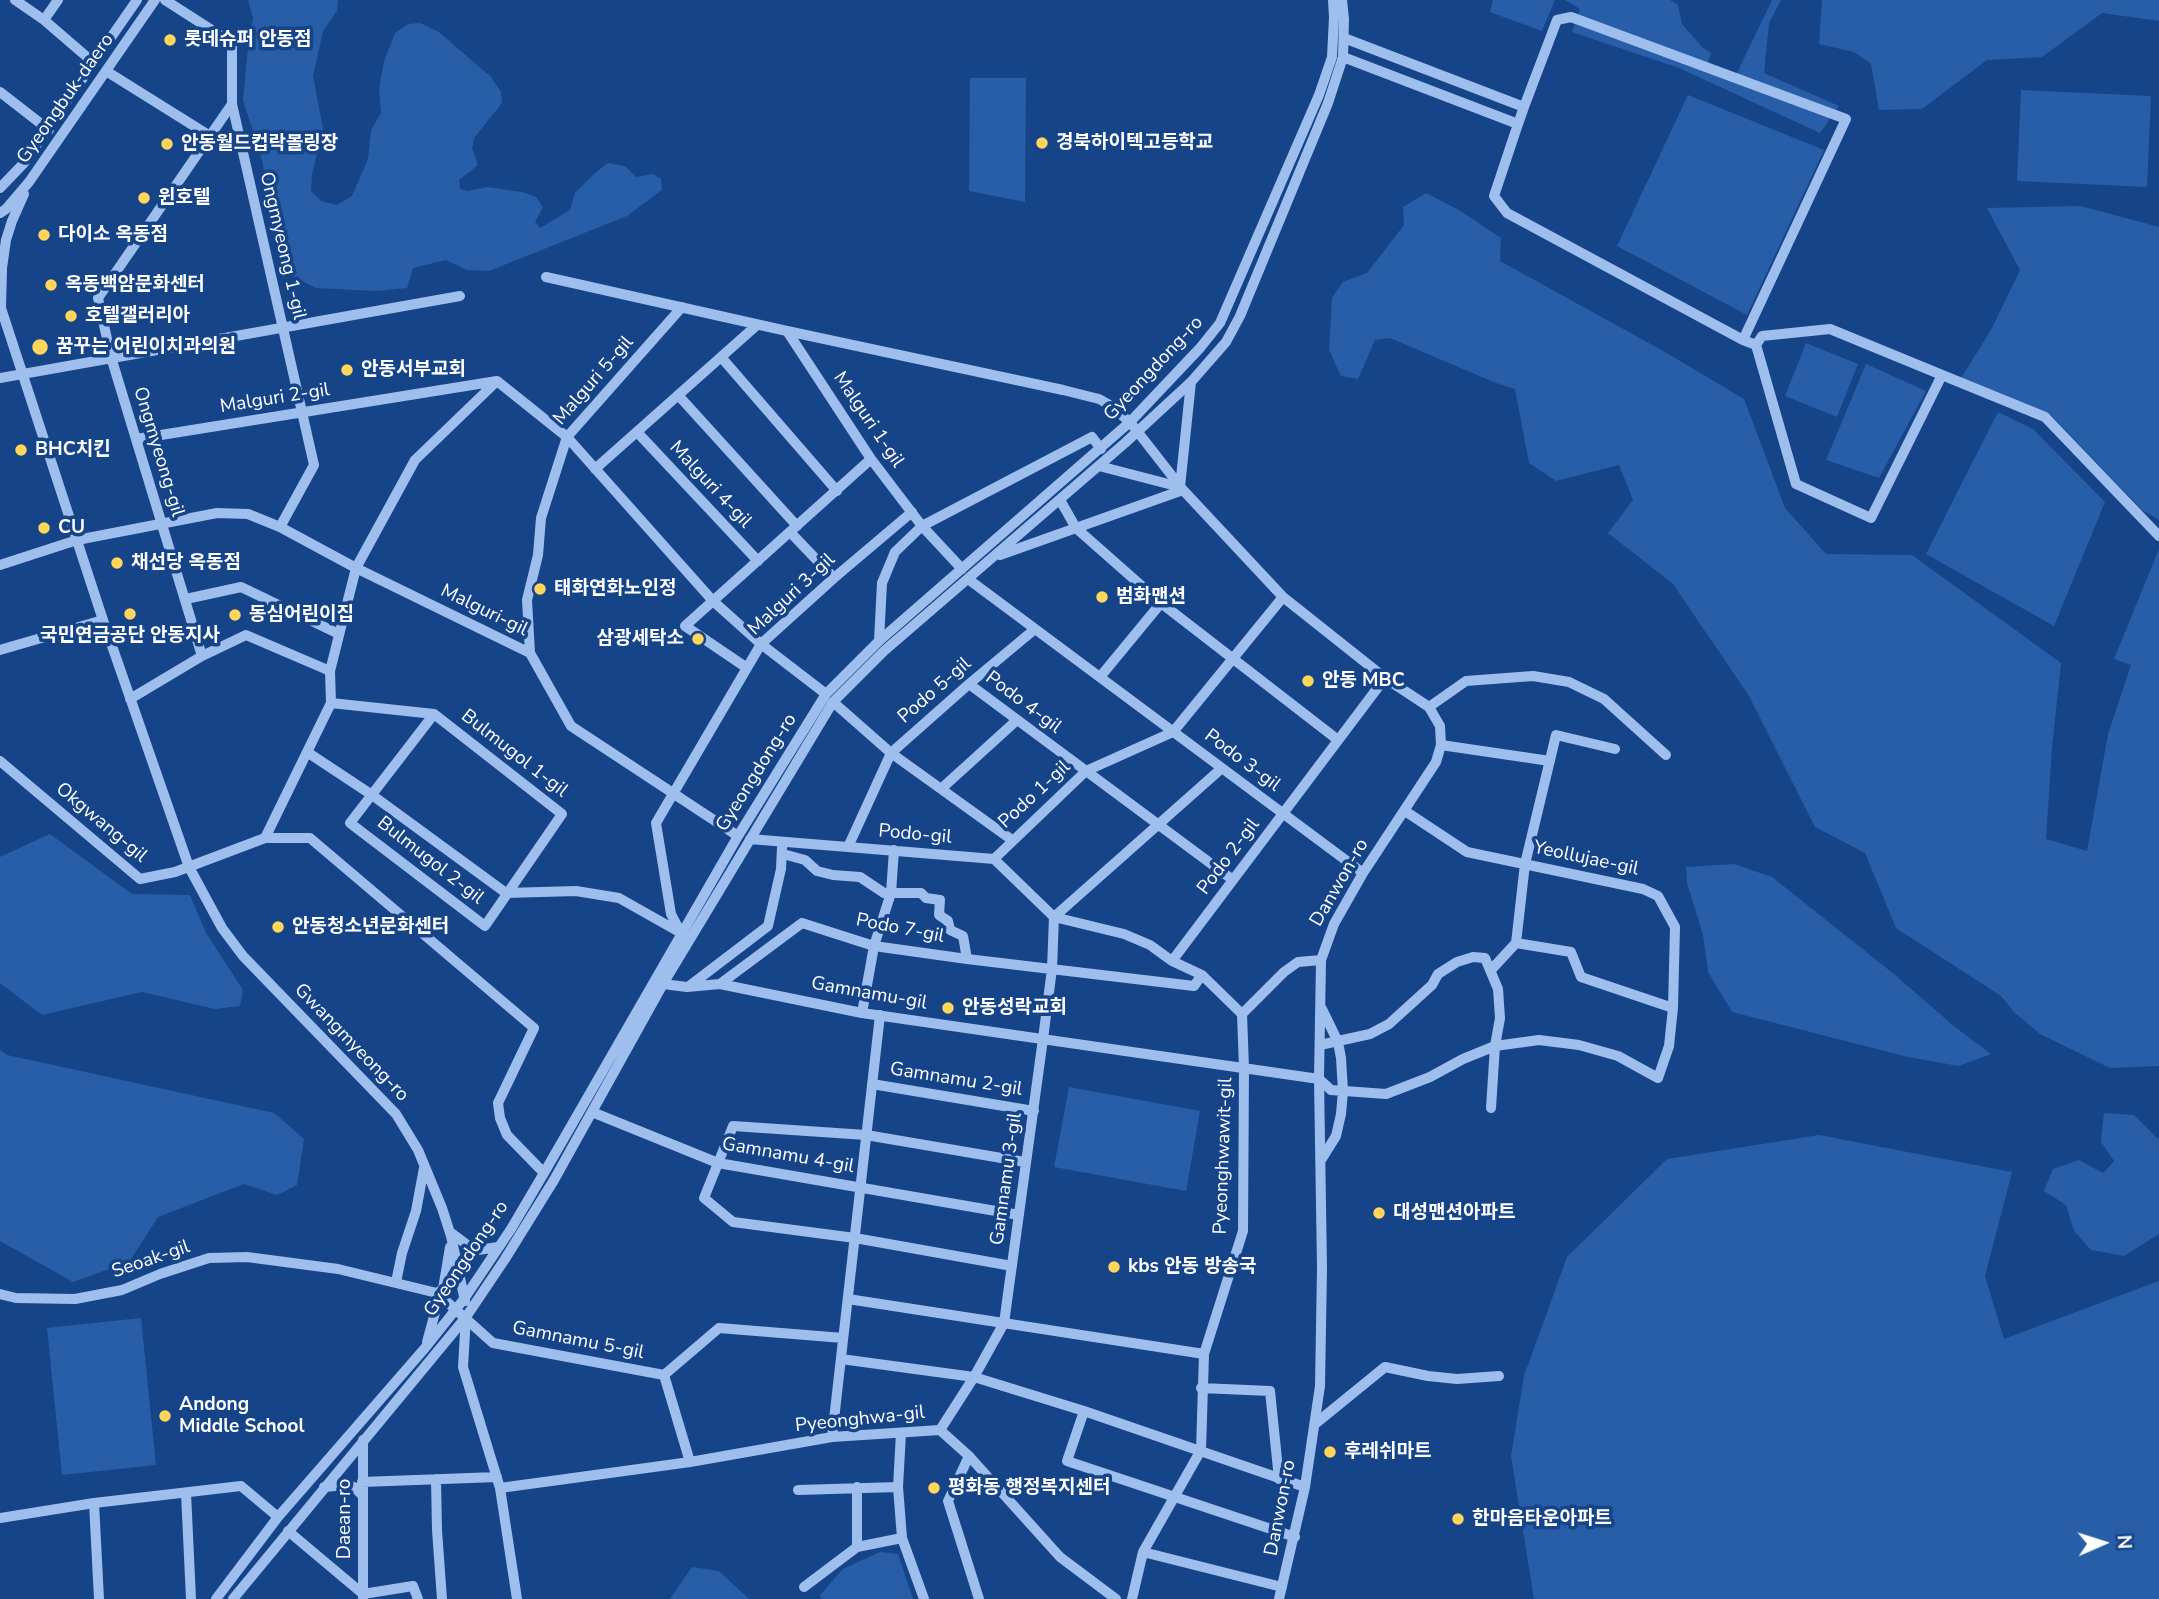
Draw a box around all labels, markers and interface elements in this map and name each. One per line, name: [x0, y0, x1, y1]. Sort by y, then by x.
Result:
place label: 롯데슈퍼 안동점: [184, 29, 311, 51]
street label: Gyeongbuk-daero: [13, 30, 119, 168]
marker: 롯데슈퍼 안동점: [162, 32, 178, 48]
place label: 경북하이텍고등학교: [1056, 132, 1213, 154]
place label: 안동월드컵락볼링장: [181, 133, 338, 155]
marker: 경북하이텍고등학교: [1034, 135, 1050, 151]
marker: 안동월드컵락볼링장: [159, 136, 175, 152]
street label: Ongmyeong 1-gil: [254, 170, 310, 322]
place label: 윈호텔: [158, 187, 210, 209]
marker: 윈호텔: [136, 190, 152, 206]
place label: 다이소 옥동점: [58, 224, 168, 246]
marker: 다이소 옥동점: [36, 227, 52, 243]
place label: 옥동백암문화센터: [65, 274, 205, 296]
marker: 옥동백암문화센터: [43, 277, 59, 293]
place label: 호텔갤러리아: [85, 305, 190, 327]
marker: 호텔갤러리아: [63, 308, 79, 324]
street label: Gyeongdong-ro: [1100, 312, 1208, 426]
street label: Malguri 5-gil: [549, 332, 639, 430]
place label: 꿈꾸는 어린이치과의원: [56, 336, 236, 358]
marker: 꿈꾸는 어린이치과의원: [30, 337, 50, 357]
place label: 안동서부교회: [361, 359, 466, 381]
marker: 안동서부교회: [339, 362, 355, 378]
street label: Malguri 1-gil: [828, 368, 908, 472]
street label: Malguri 2-gil: [219, 379, 331, 419]
street label: Ongmyeong-gil: [127, 384, 189, 520]
street label: Malguri 4-gil: [664, 437, 756, 533]
place label: BHC치킨: [35, 439, 111, 461]
marker: BHC치킨: [13, 442, 29, 458]
place label: CU: [58, 517, 85, 539]
marker: CU: [36, 520, 52, 536]
street label: Malguri 3-gil: [744, 549, 840, 641]
place label: 채선당 옥동점: [131, 552, 241, 574]
marker: 채선당 옥동점: [109, 555, 125, 571]
place label: 태화연화노인정: [554, 578, 676, 600]
street label: Malguri-gil: [437, 580, 531, 642]
marker: 태화연화노인정: [532, 581, 548, 597]
place label: 범화맨션: [1116, 586, 1186, 608]
marker: 범화맨션: [1094, 589, 1110, 605]
place label: 동심어린이집: [249, 604, 354, 626]
marker: 국민연금공단 안동지사: [122, 606, 138, 622]
marker: 동심어린이집: [227, 607, 243, 623]
place label: 국민연금공단 안동지사: [40, 625, 220, 647]
place label: 삼광세탁소: [597, 628, 684, 650]
marker: 삼광세탁소: [690, 631, 706, 647]
street label: Podo 5-gil: [894, 653, 976, 729]
street label: Podo 4-gil: [980, 667, 1066, 739]
place label: 안동 MBC: [1322, 670, 1405, 692]
marker: 안동 MBC: [1300, 673, 1316, 689]
street label: Bulmugol 1-gil: [456, 705, 572, 803]
street label: Gyeongdong-ro: [712, 710, 802, 836]
street label: Podo 3-gil: [1199, 725, 1285, 797]
street label: Podo 1-gil: [994, 756, 1076, 834]
street label: Okgwang-gil: [51, 778, 151, 868]
street label: Bulmugol 2-gil: [372, 812, 488, 910]
street label: Podo 2-gil: [1193, 814, 1265, 900]
street label: Podo-gil: [877, 820, 953, 850]
street label: Danwon-ro: [1306, 835, 1374, 931]
street label: Yeollujae-gil: [1531, 837, 1641, 881]
street label: Podo 7-gil: [854, 909, 946, 949]
place label: 안동청소년문화센터: [292, 916, 449, 938]
marker: 안동청소년문화센터: [270, 919, 286, 935]
street label: Gamnamu-gil: [809, 973, 929, 1015]
street label: Gwangmyeong-ro: [289, 979, 413, 1107]
place label: 안동성락교회: [962, 997, 1067, 1019]
marker: 안동성락교회: [940, 1000, 956, 1016]
street label: Gamnamu 2-gil: [888, 1058, 1024, 1102]
street label: Pyeonghwawit-gil: [1210, 1077, 1238, 1235]
street label: Gamnamu 3-gil: [986, 1111, 1028, 1247]
street label: Gamnamu 4-gil: [720, 1133, 856, 1179]
street label: Gyeongdong-ro: [420, 1197, 514, 1321]
place label: 대성맨션아파트: [1393, 1202, 1515, 1224]
marker: 대성맨션아파트: [1371, 1205, 1387, 1221]
street label: Seoak-gil: [109, 1236, 193, 1284]
place label: kbs 안동 방송국: [1128, 1256, 1257, 1278]
marker: kbs 안동 방송국: [1106, 1259, 1122, 1275]
street label: Gamnamu 5-gil: [510, 1317, 646, 1365]
place label: Andong Middle School: [179, 1394, 305, 1438]
street label: Pyeonghwa-gil: [794, 1402, 926, 1438]
marker: Andong Middle School: [157, 1408, 173, 1424]
place label: 후레쉬마트: [1344, 1441, 1431, 1463]
marker: 후레쉬마트: [1322, 1444, 1338, 1460]
street label: Danwon-ro: [1261, 1458, 1301, 1558]
place label: 평화동 행정복지센터: [948, 1477, 1110, 1499]
street label: Daean-ro: [334, 1479, 356, 1559]
marker: 평화동 행정복지센터: [926, 1480, 942, 1496]
place label: 한마음타운아파트: [1472, 1508, 1612, 1530]
north arrow: [2068, 1508, 2138, 1578]
marker: 한마음타운아파트: [1450, 1511, 1466, 1527]
text: N: [2111, 1534, 2137, 1550]

